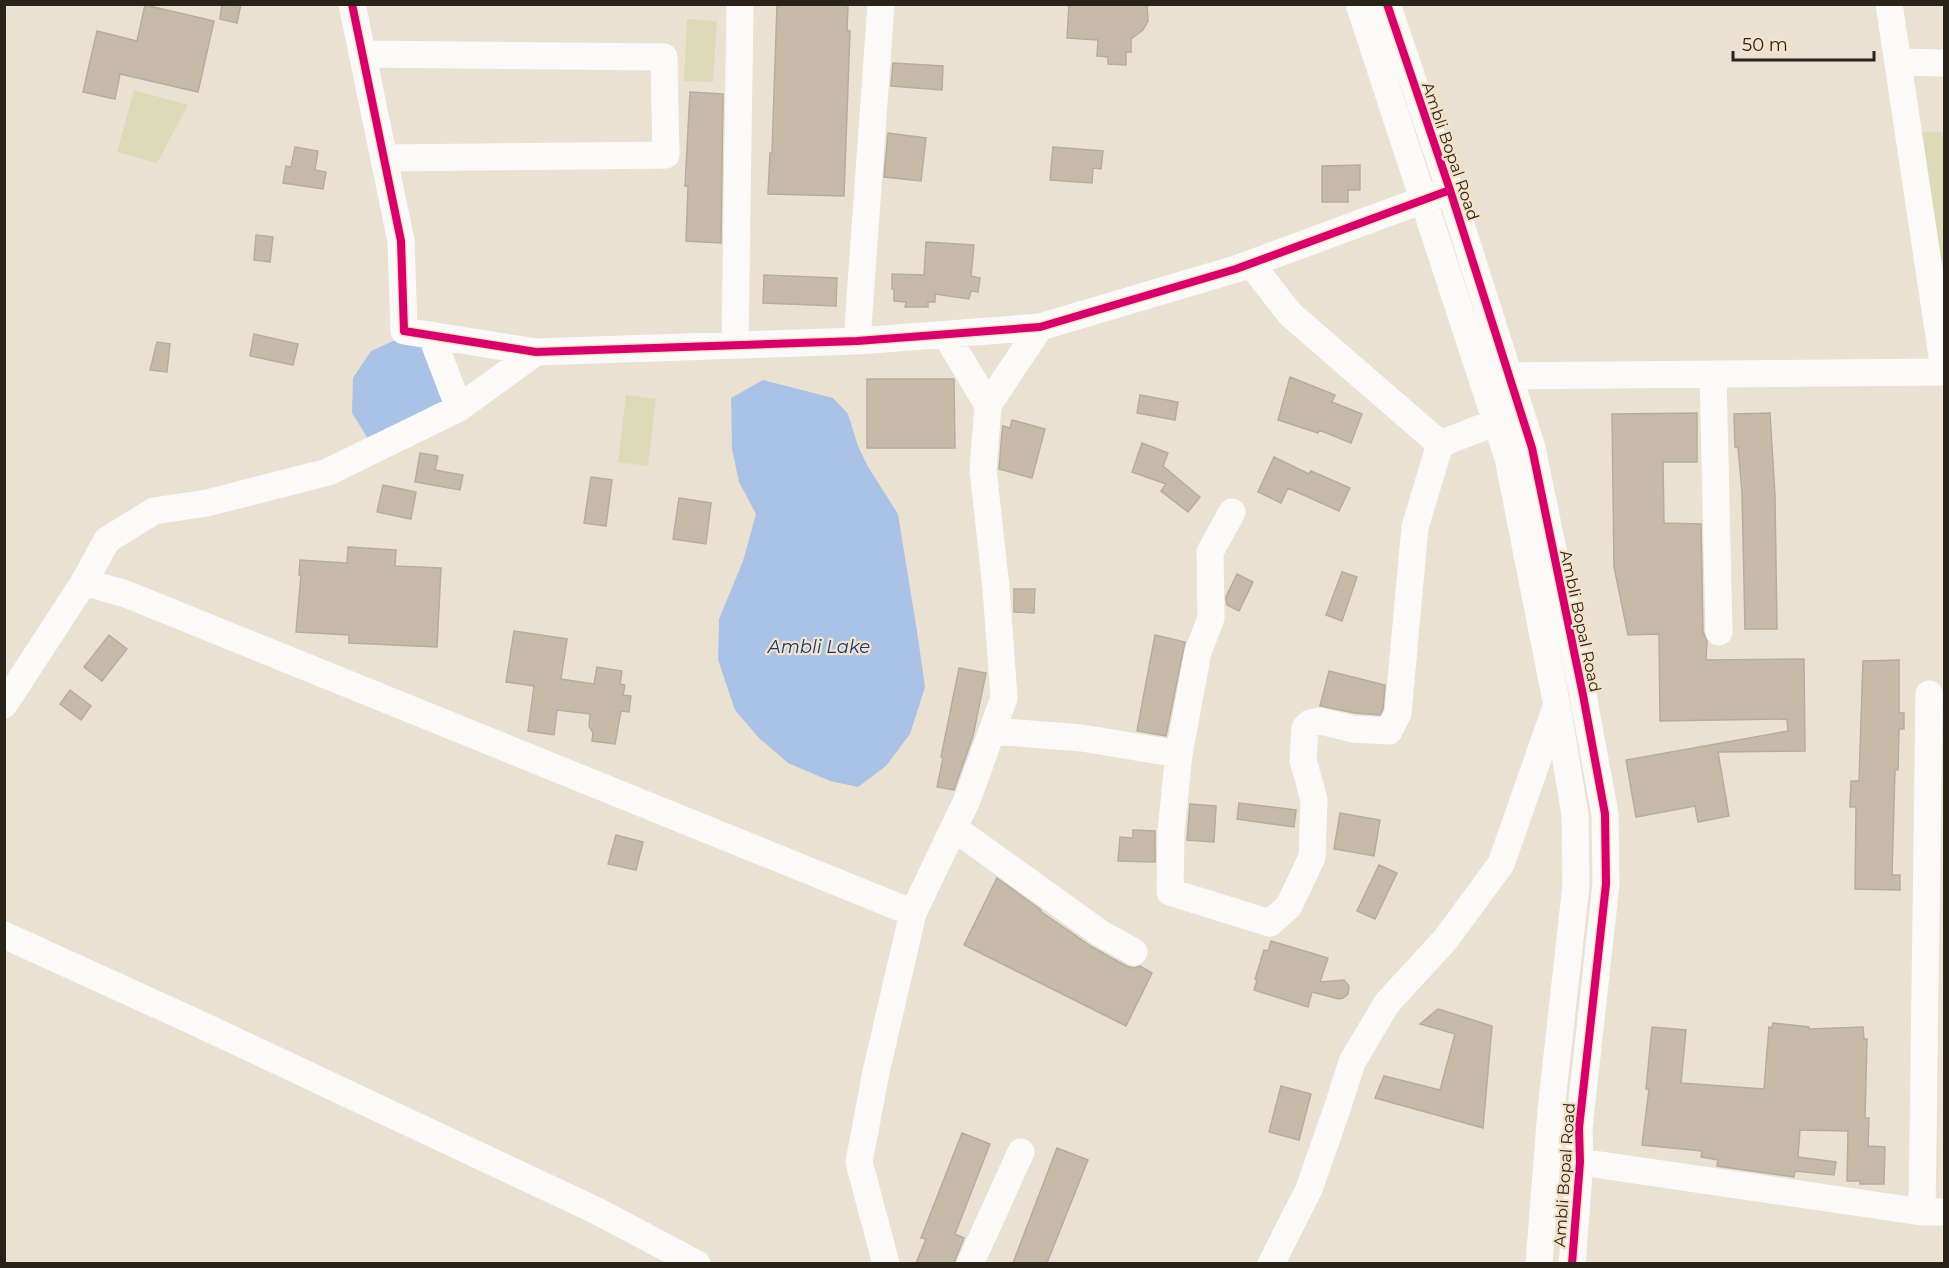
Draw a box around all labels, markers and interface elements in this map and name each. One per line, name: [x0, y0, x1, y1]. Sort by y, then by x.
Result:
scale bar: [1733, 24, 1874, 62]
text: 50 m: [1742, 34, 1788, 56]
street label: Ambli Bopal Road: [1418, 80, 1483, 223]
street label: Ambli Bopal Road: [1556, 548, 1605, 694]
water label: Ambli Lake: [767, 636, 870, 658]
street label: Ambli Bopal Road: [1550, 1102, 1579, 1248]

